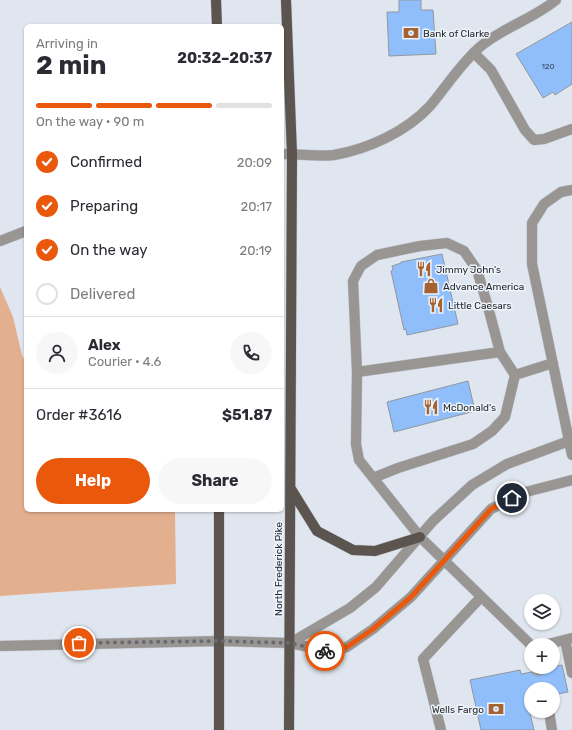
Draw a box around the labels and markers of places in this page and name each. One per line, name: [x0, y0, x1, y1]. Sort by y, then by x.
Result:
bank icon: Bank of Clarke: [402, 24, 420, 42]
place label: Bank of Clarke: [423, 28, 490, 40]
restaurant icon: Jimmy John's: [415, 260, 433, 278]
place label: Jimmy John's: [436, 264, 501, 276]
shop icon: Advance America: [422, 277, 440, 295]
place label: Advance America: [443, 281, 524, 293]
restaurant icon: Little Caesars: [427, 296, 445, 314]
place label: Little Caesars: [448, 300, 512, 312]
restaurant icon: McDonald's: [422, 398, 440, 416]
place label: McDonald's: [443, 402, 496, 414]
pin: [495, 481, 529, 515]
pin: [62, 626, 96, 660]
bank icon: Wells Fargo: [487, 700, 505, 718]
place label: Wells Fargo: [432, 704, 484, 716]

